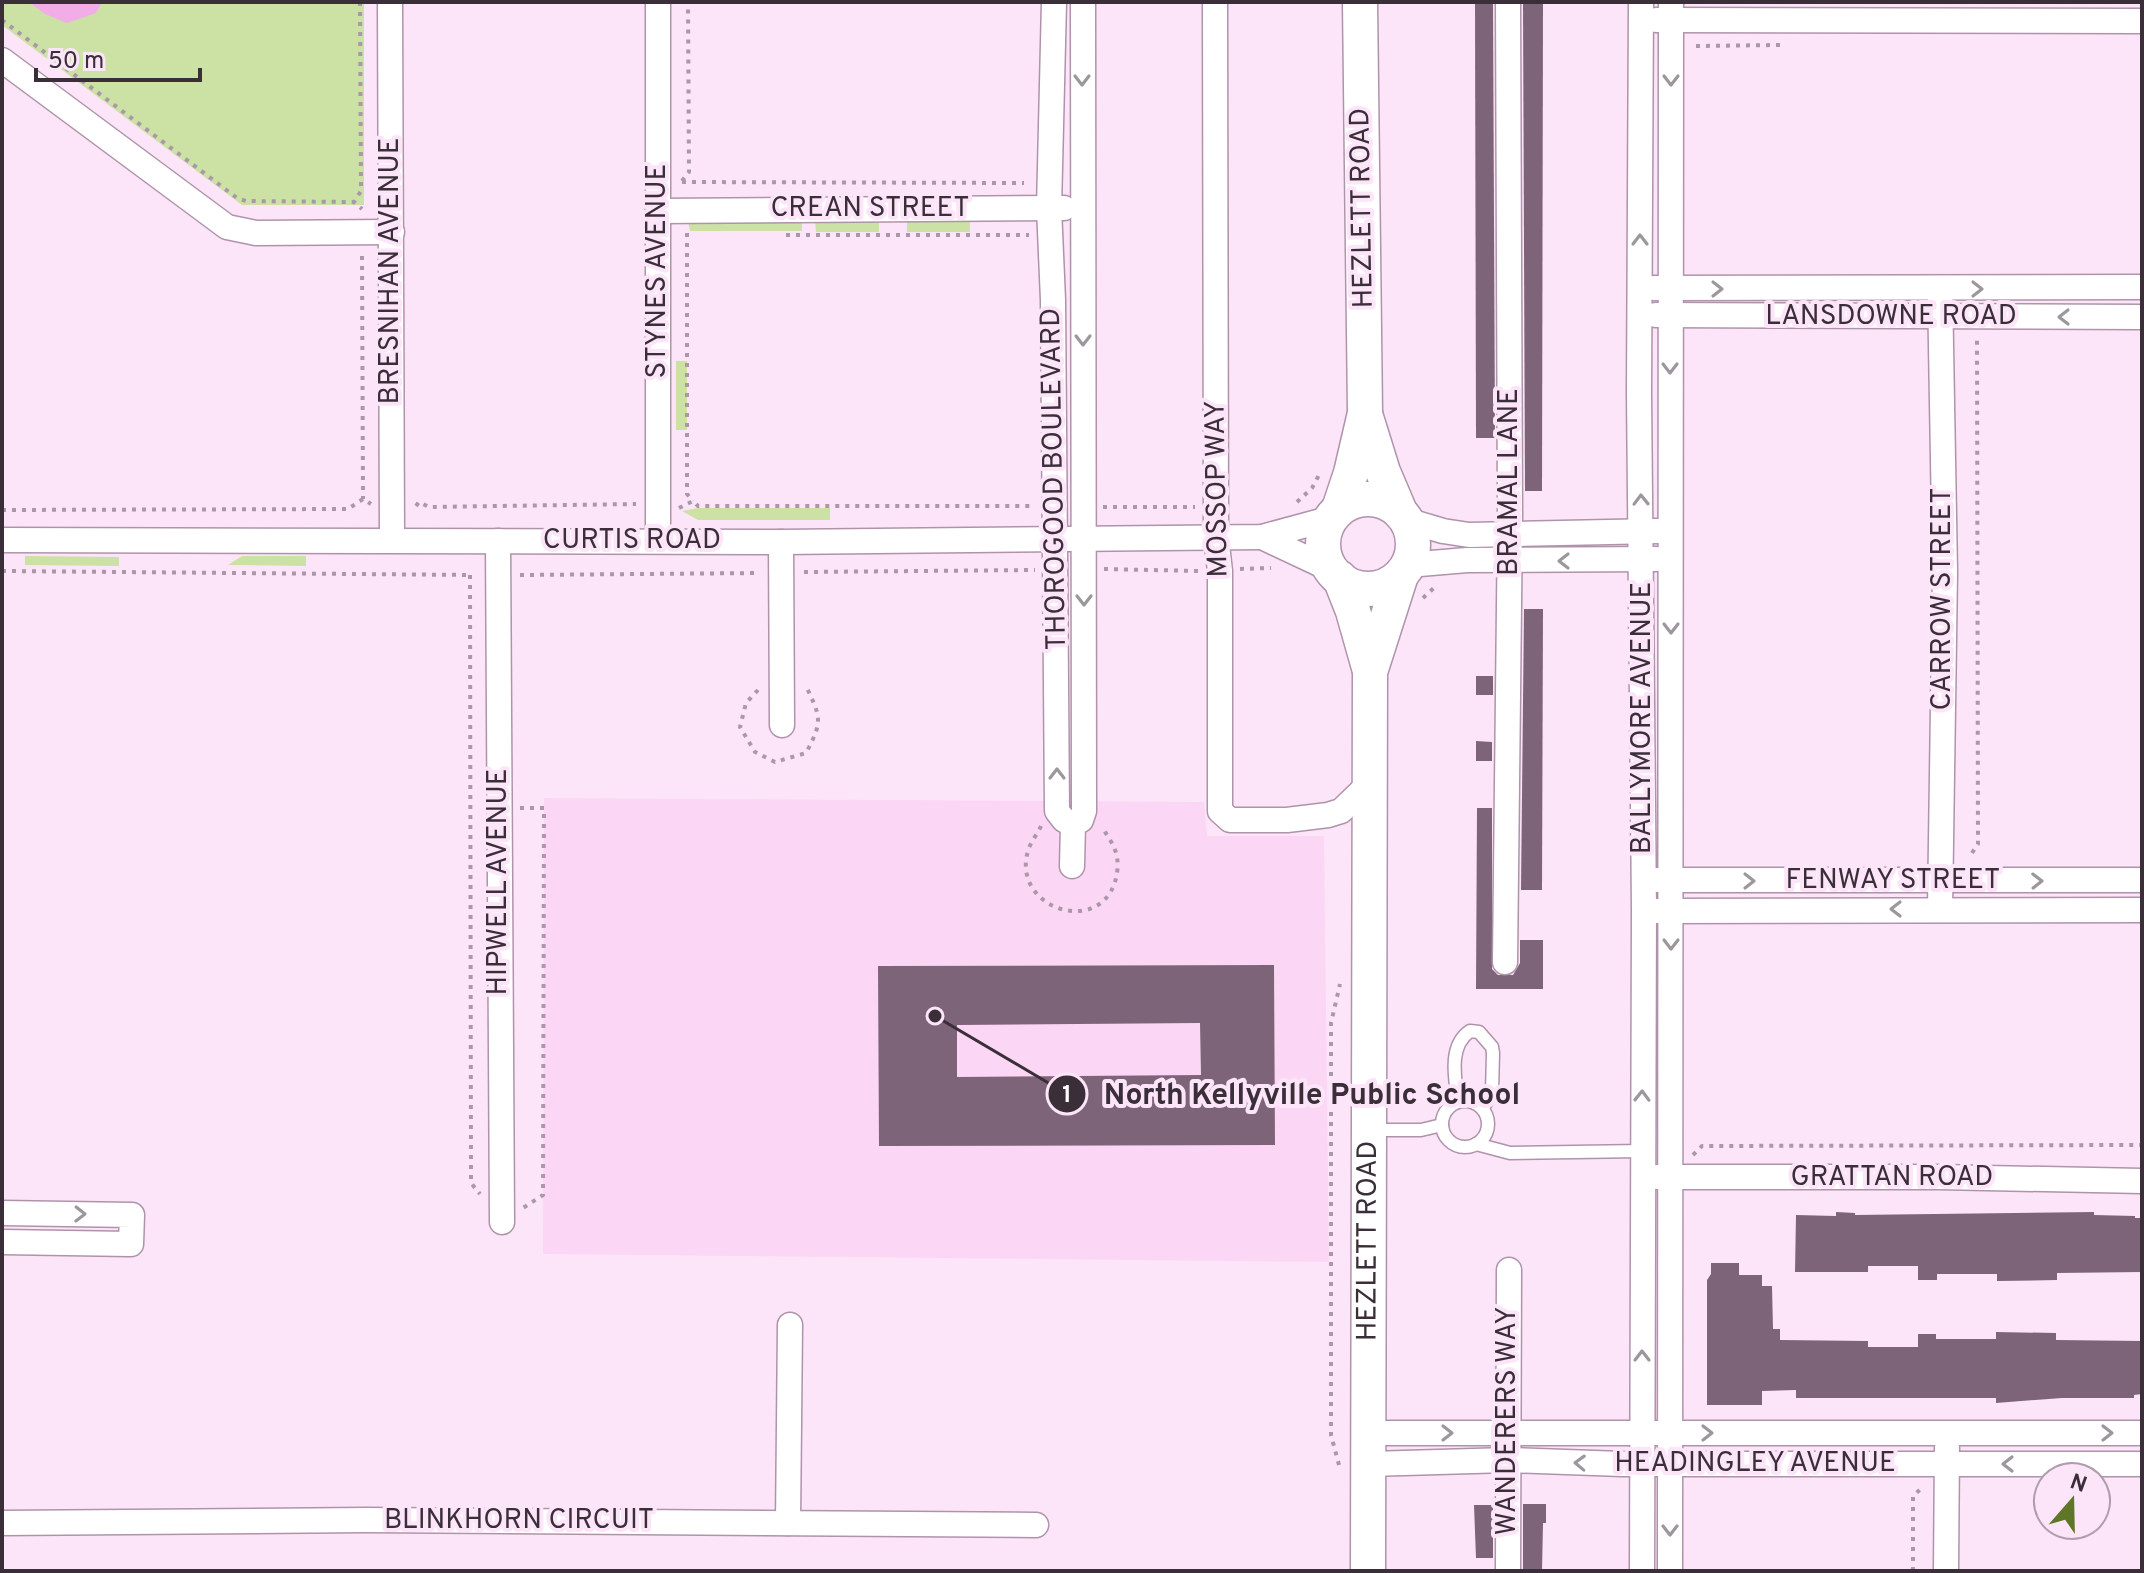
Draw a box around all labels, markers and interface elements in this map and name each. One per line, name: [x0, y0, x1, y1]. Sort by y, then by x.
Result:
scale bar: [36, 32, 200, 82]
text: 50 m: [48, 47, 104, 77]
one-way arrow: [1073, 74, 1091, 87]
one-way arrow: [1662, 74, 1680, 87]
street label: HEZLETT ROAD: [1343, 107, 1383, 309]
street label: BRESNIHAN AVENUE: [373, 137, 409, 405]
street label: STYNES AVENUE: [640, 164, 676, 378]
street label: CREAN STREET: [771, 191, 970, 227]
one-way arrow: [1631, 233, 1649, 246]
one-way arrow: [1711, 280, 1724, 298]
one-way arrow: [1971, 280, 1984, 298]
street label: LANSDOWNE ROAD: [1765, 299, 2017, 335]
street label: THOROGOOD BOULEVARD: [1034, 307, 1076, 651]
one-way arrow: [2057, 308, 2070, 326]
one-way arrow: [1075, 334, 1092, 347]
one-way arrow: [1661, 362, 1679, 375]
street label: BRAMAL LANE: [1492, 388, 1528, 576]
street label: MOSSOP WAY: [1198, 400, 1238, 578]
street label: CARROW STREET: [1925, 487, 1961, 711]
one-way arrow: [1632, 493, 1650, 506]
street label: CURTIS ROAD: [543, 523, 721, 559]
one-way arrow: [1557, 552, 1570, 570]
street label: BALLYMORE AVENUE: [1625, 582, 1661, 854]
one-way arrow: [1075, 594, 1093, 607]
one-way arrow: [1662, 622, 1680, 635]
one-way arrow: [1048, 767, 1066, 780]
street label: HIPWELL AVENUE: [481, 769, 517, 996]
street label: FENWAY STREET: [1786, 863, 2000, 899]
one-way arrow: [1743, 872, 1756, 890]
one-way arrow: [2031, 872, 2044, 890]
one-way arrow: [1889, 900, 1902, 918]
one-way arrow: [1662, 938, 1680, 951]
callout: North Kellyville Public School: [1047, 1067, 1536, 1121]
text: North Kellyville Public School: [1104, 1078, 1520, 1115]
text: 1: [1062, 1081, 1072, 1111]
one-way arrow: [1633, 1089, 1651, 1102]
street label: HEZLETT ROAD: [1351, 1141, 1387, 1341]
street label: GRATTAN ROAD: [1791, 1160, 1993, 1196]
one-way arrow: [74, 1205, 87, 1223]
street label: WANDERERS WAY: [1490, 1307, 1526, 1535]
one-way arrow: [1633, 1349, 1651, 1362]
one-way arrow: [1441, 1424, 1454, 1442]
one-way arrow: [1701, 1424, 1714, 1442]
one-way arrow: [2101, 1424, 2114, 1442]
street label: HEADINGLEY AVENUE: [1614, 1446, 1896, 1482]
one-way arrow: [1573, 1454, 1586, 1471]
one-way arrow: [2001, 1455, 2014, 1473]
north arrow: [2032, 1461, 2112, 1541]
text: N: [2066, 1469, 2090, 1500]
street label: BLINKHORN CIRCUIT: [384, 1503, 654, 1539]
one-way arrow: [1661, 1524, 1679, 1537]

